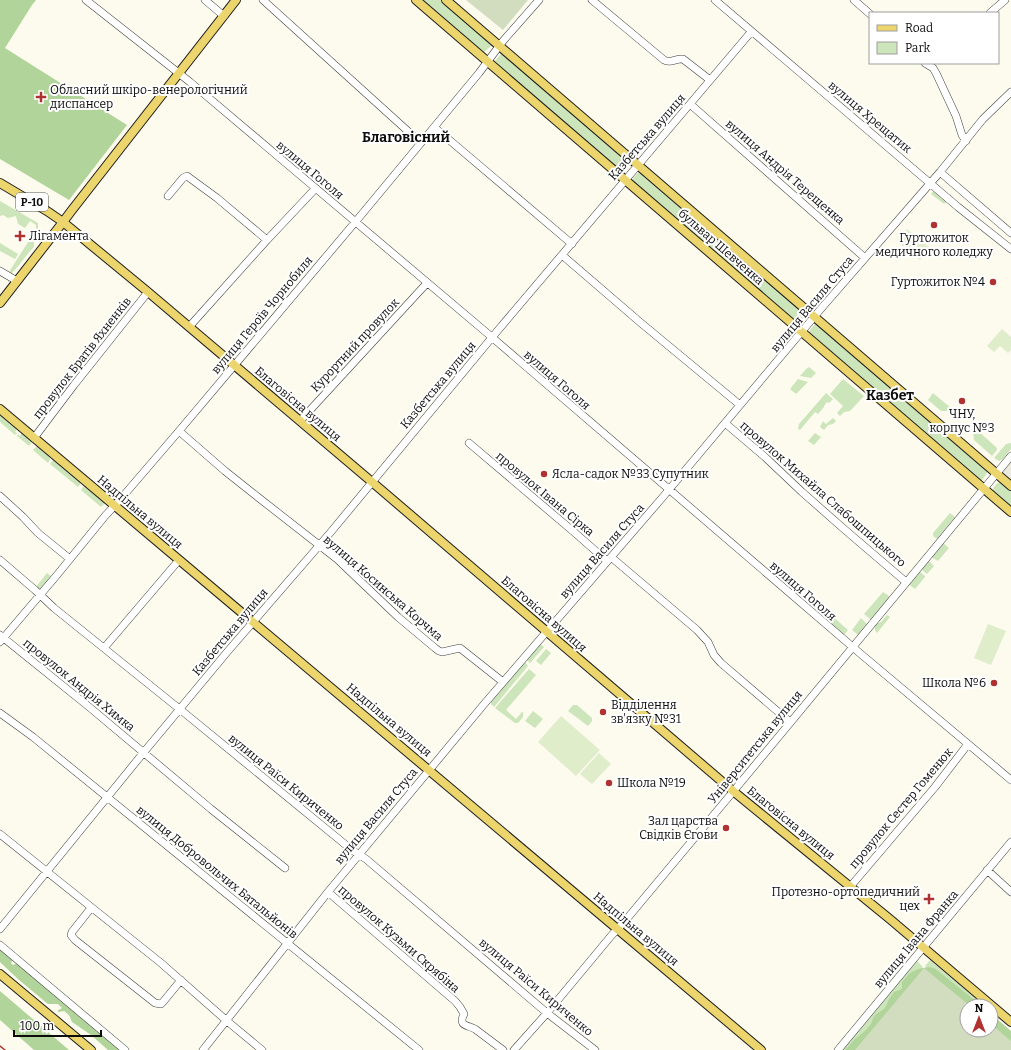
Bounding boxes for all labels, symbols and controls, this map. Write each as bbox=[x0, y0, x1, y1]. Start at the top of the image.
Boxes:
legend bbox=[869, 12, 999, 64]
text: Road bbox=[905, 21, 933, 35]
text: Park bbox=[905, 41, 931, 55]
street label: вулиця Хрещатик bbox=[826, 78, 914, 156]
place label: Обласний шкіро-венерологічний диспансер bbox=[50, 83, 248, 111]
marker: Обласний шкіро-венерологічний диспансер bbox=[35, 91, 47, 103]
street label: Казбетська вулиця bbox=[606, 91, 688, 183]
street label: вулиця Андрія Терещенка bbox=[723, 117, 848, 228]
district label: Благовісний bbox=[362, 129, 450, 146]
street label: вулиця Гоголя bbox=[274, 138, 347, 202]
road number: Р-10 bbox=[16, 193, 48, 211]
street label: бульвар Шевченка bbox=[675, 206, 767, 288]
marker: Гуртожиток медичного коледжу bbox=[929, 220, 939, 230]
place label: Лігамента bbox=[29, 229, 89, 243]
marker: Лігамента bbox=[14, 230, 26, 242]
place label: Гуртожиток медичного коледжу bbox=[875, 231, 993, 259]
street label: вулиця Героїв Чорнобиля bbox=[209, 253, 316, 377]
street label: вулиця Василя Стуса bbox=[768, 253, 857, 355]
place label: Гуртожиток №4 bbox=[891, 275, 985, 289]
marker: Гуртожиток №4 bbox=[988, 277, 998, 287]
street label: провулок Братів Яхненків bbox=[30, 294, 134, 422]
street label: Курортний провулок bbox=[308, 295, 402, 395]
street label: Казбетська вулиця bbox=[397, 338, 479, 431]
street label: вулиця Гоголя bbox=[521, 347, 593, 413]
street label: Благовісна вулиця bbox=[252, 364, 344, 444]
district label: Казбет bbox=[866, 387, 914, 404]
marker: ЧНУ, корпус №3 bbox=[957, 396, 967, 406]
place label: ЧНУ, корпус №3 bbox=[929, 407, 995, 435]
street label: провулок Михайла Слабошпицького bbox=[737, 418, 909, 570]
street label: провулок Івана Сірка bbox=[493, 449, 597, 539]
place label: Ясла-садок №33 Супутник bbox=[552, 467, 709, 481]
marker: Ясла-садок №33 Супутник bbox=[539, 469, 549, 479]
street label: Надпільна вулиця bbox=[95, 472, 186, 552]
street label: вулиця Василя Стуса bbox=[557, 500, 647, 601]
street label: вулиця Косинська Корчма bbox=[321, 532, 446, 644]
street label: вулиця Гоголя bbox=[767, 558, 839, 624]
street label: Благовісна вулиця bbox=[498, 573, 590, 655]
street label: Казбетська вулиця bbox=[189, 585, 271, 678]
street label: провулок Андрія Химка bbox=[20, 636, 138, 735]
place label: Школа №6 bbox=[922, 676, 986, 690]
marker: Школа №6 bbox=[989, 678, 999, 688]
street label: Надпільна вулиця bbox=[344, 680, 435, 760]
street label: Університетська вулиця bbox=[705, 687, 805, 806]
place label: Відділення зв'язку №31 bbox=[611, 698, 681, 726]
marker: Відділення зв'язку №31 bbox=[598, 707, 608, 717]
street label: вулиця Раїси Кириченко bbox=[226, 731, 347, 833]
street label: провулок Сестер Гоменюк bbox=[846, 745, 956, 871]
street label: вулиця Василя Стуса bbox=[332, 765, 421, 867]
place label: Школа №19 bbox=[617, 776, 686, 790]
marker: Школа №19 bbox=[604, 778, 614, 788]
street label: Благовісна вулиця bbox=[744, 783, 838, 863]
street label: вулиця Добровольчих Батальйонів bbox=[134, 803, 301, 942]
place label: Зал царства Свідків Єгови bbox=[639, 814, 718, 842]
marker: Зал царства Свідків Єгови bbox=[721, 823, 731, 833]
street label: провулок Кузьми Скрябіна bbox=[335, 882, 463, 996]
place label: Протезно-ортопедичний цех bbox=[772, 885, 920, 913]
street label: вулиця Івана Франка bbox=[871, 887, 961, 991]
street label: Надпільна вулиця bbox=[591, 889, 682, 969]
marker: Протезно-ортопедичний цех bbox=[923, 893, 935, 905]
street label: вулиця Раїси Кириченко bbox=[476, 935, 596, 1039]
north arrow bbox=[959, 998, 999, 1038]
text: N bbox=[975, 1002, 984, 1015]
scale bar bbox=[14, 1012, 101, 1038]
text: 100 m bbox=[20, 1019, 55, 1033]

